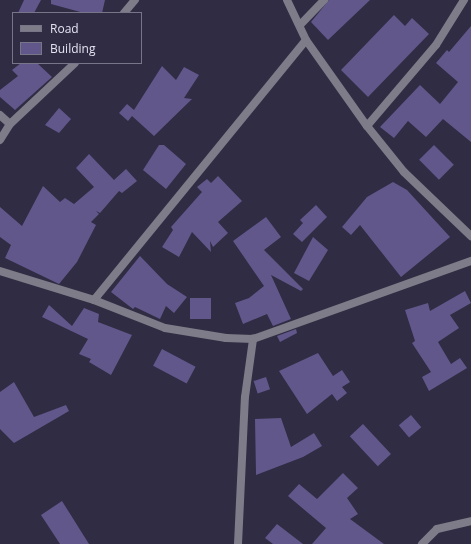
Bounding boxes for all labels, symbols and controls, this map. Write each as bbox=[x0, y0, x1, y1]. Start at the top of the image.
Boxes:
legend bbox=[12, 12, 142, 64]
text: Road bbox=[50, 20, 79, 37]
text: Building bbox=[50, 40, 95, 57]

